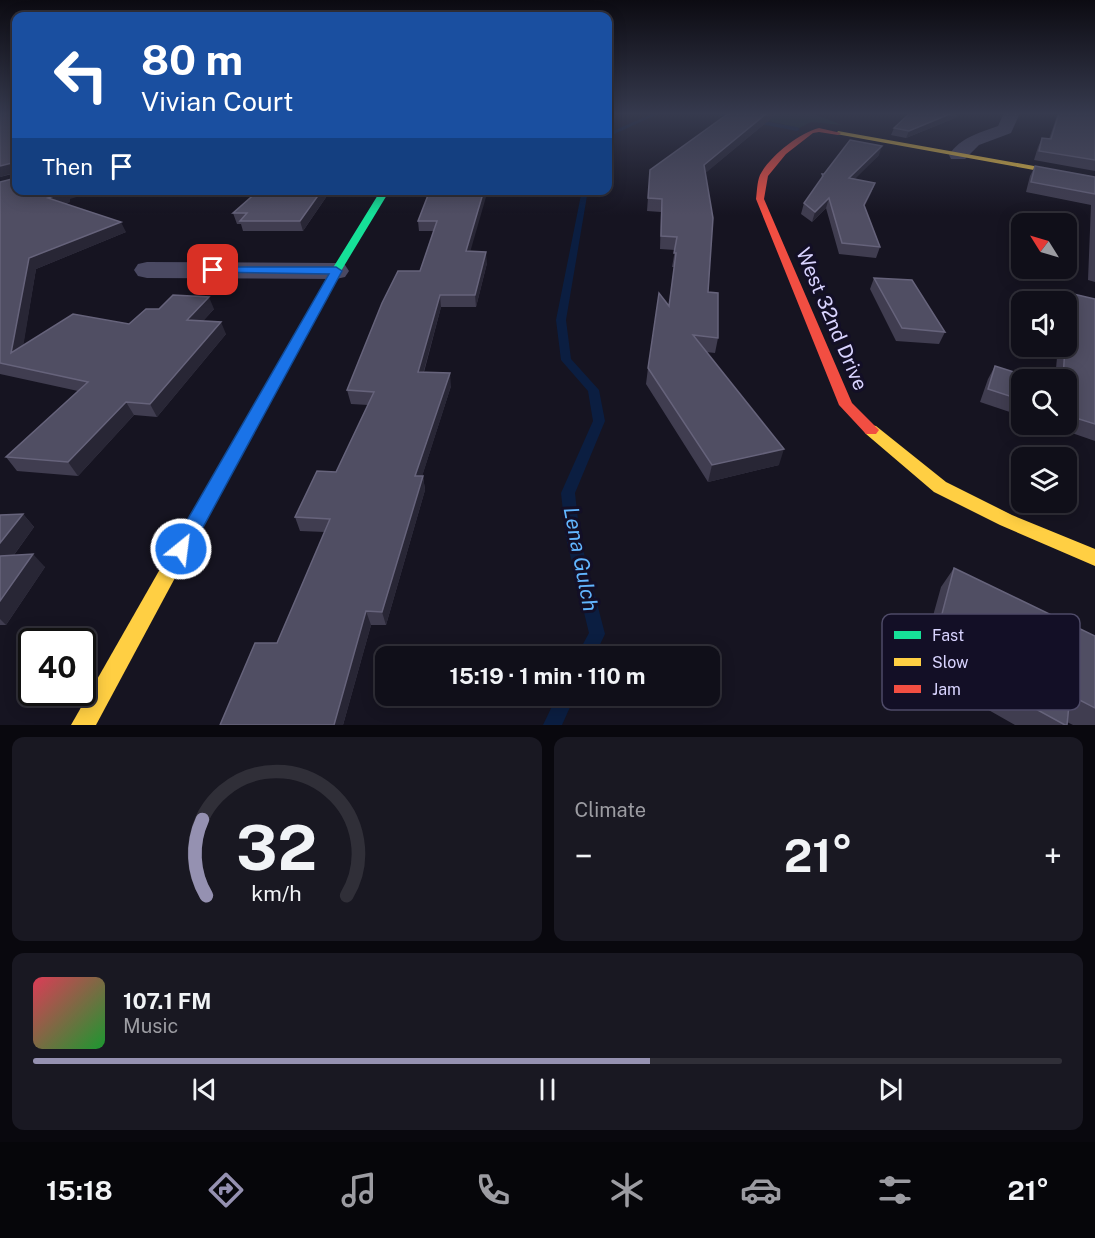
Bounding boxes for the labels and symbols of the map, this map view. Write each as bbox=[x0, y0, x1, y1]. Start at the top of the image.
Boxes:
north arrow bbox=[1011, 213, 1077, 279]
pin bbox=[187, 244, 238, 295]
street label: West 32nd Drive bbox=[791, 244, 873, 394]
water label: Lena Gulch bbox=[559, 505, 603, 613]
position arrow bbox=[149, 517, 213, 581]
legend bbox=[882, 614, 1080, 710]
text: Fast bbox=[932, 626, 964, 645]
speed limit sign: 40 bbox=[18, 628, 96, 706]
text: Slow bbox=[932, 653, 969, 672]
text: Jam bbox=[932, 680, 961, 699]

